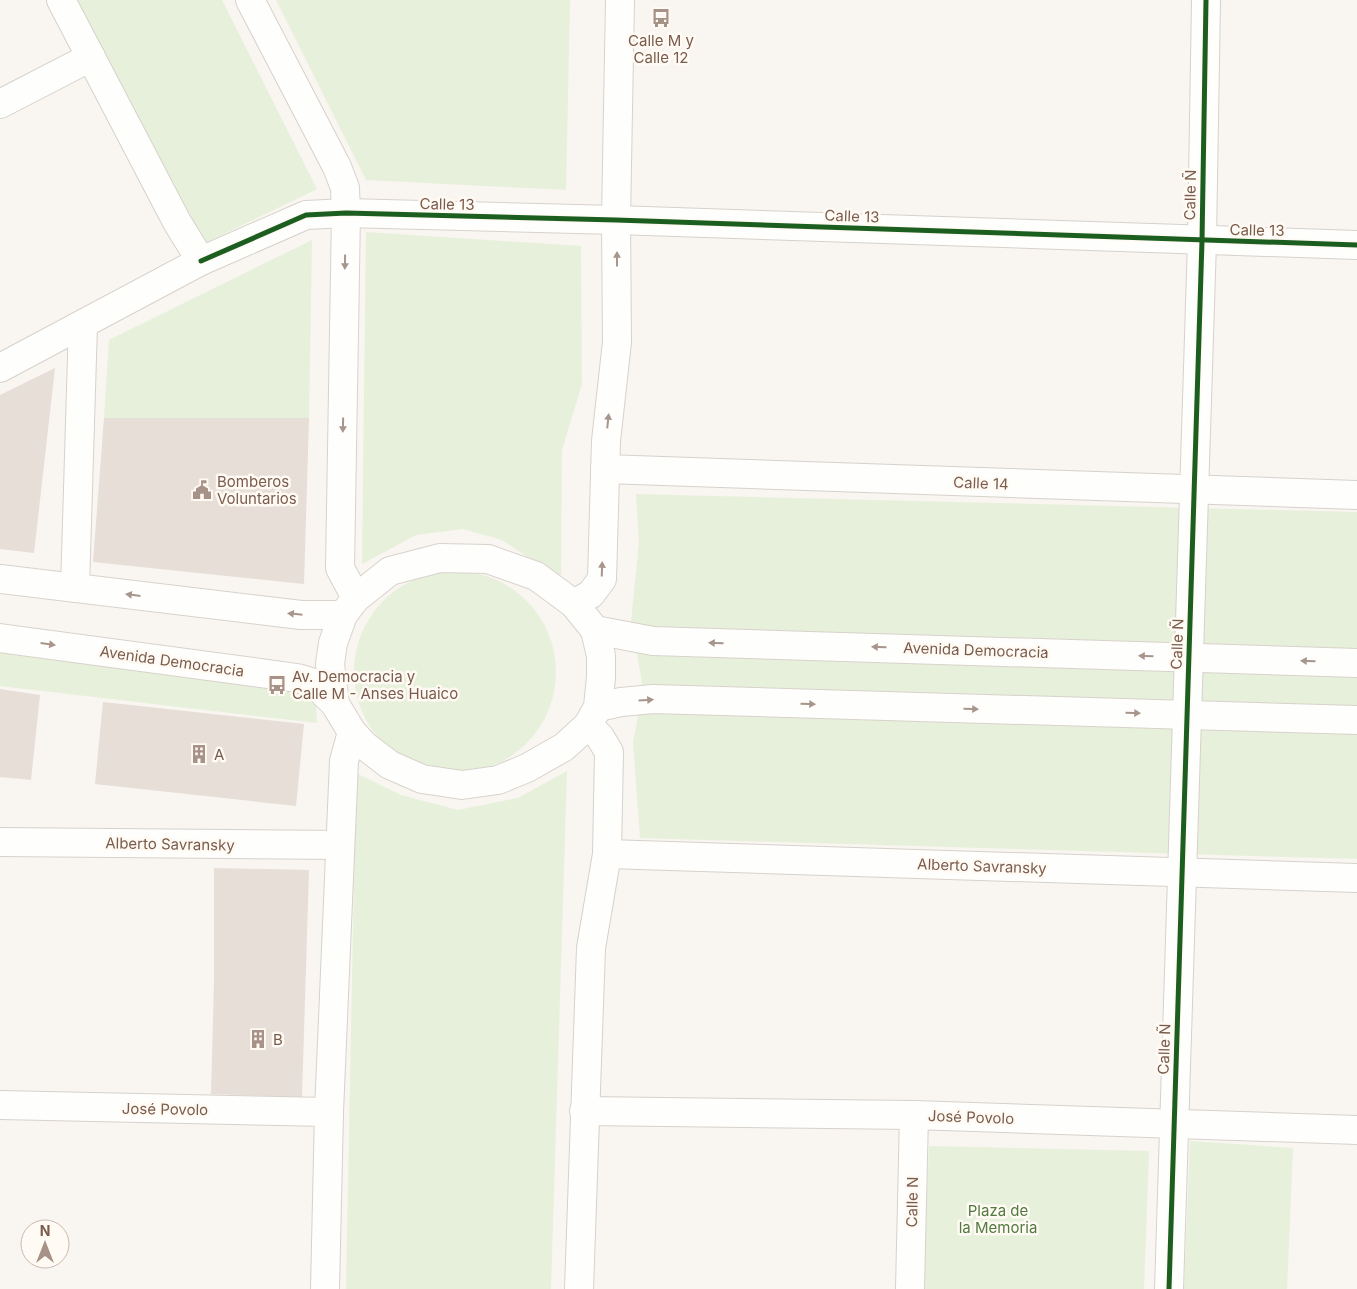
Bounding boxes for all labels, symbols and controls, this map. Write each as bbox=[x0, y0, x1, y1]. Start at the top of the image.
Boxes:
bus stop icon: Calle M y Calle 12 bbox=[650, 7, 672, 29]
place label: Calle M y Calle 12 bbox=[628, 31, 694, 67]
street label: Calle Ñ bbox=[1180, 169, 1200, 221]
street label: Calle 13 bbox=[419, 194, 475, 214]
street label: Calle 13 bbox=[824, 206, 880, 226]
street label: Calle 13 bbox=[1229, 220, 1285, 240]
one-way arrow bbox=[613, 250, 621, 266]
one-way arrow bbox=[341, 254, 349, 270]
one-way arrow bbox=[604, 412, 612, 428]
one-way arrow bbox=[338, 417, 346, 433]
place label: Bomberos Voluntarios bbox=[217, 472, 297, 508]
street label: Calle 14 bbox=[953, 473, 1009, 493]
public building icon: Bomberos Voluntarios bbox=[191, 479, 213, 501]
one-way arrow bbox=[599, 561, 607, 577]
one-way arrow bbox=[125, 591, 141, 599]
one-way arrow bbox=[286, 610, 302, 618]
street label: Calle Ñ bbox=[1167, 618, 1187, 670]
one-way arrow bbox=[708, 638, 724, 646]
street label: Avenida Democracia bbox=[903, 638, 1049, 662]
one-way arrow bbox=[41, 641, 57, 649]
street label: Avenida Democracia bbox=[99, 641, 245, 681]
one-way arrow bbox=[870, 643, 886, 651]
one-way arrow bbox=[1138, 651, 1154, 659]
one-way arrow bbox=[1300, 657, 1316, 665]
place label: Av. Democracia y Calle M - Anses Huaico bbox=[292, 667, 458, 703]
bus stop icon: Av. Democracia y Calle M - Anses Huaico bbox=[266, 674, 288, 696]
one-way arrow bbox=[638, 696, 654, 704]
one-way arrow bbox=[801, 700, 817, 708]
one-way arrow bbox=[963, 705, 979, 713]
one-way arrow bbox=[1125, 710, 1141, 718]
building icon: A bbox=[188, 743, 210, 765]
place label: A bbox=[214, 745, 224, 764]
street label: Alberto Savransky bbox=[105, 833, 235, 855]
street label: Alberto Savransky bbox=[917, 854, 1048, 878]
street label: Calle Ñ bbox=[1154, 1023, 1174, 1075]
building icon: B bbox=[247, 1028, 269, 1050]
place label: B bbox=[273, 1030, 283, 1049]
street label: José Povolo bbox=[122, 1099, 208, 1119]
street label: José Povolo bbox=[927, 1106, 1015, 1128]
street label: Calle N bbox=[902, 1176, 922, 1228]
park label: Plaza de la Memoria bbox=[959, 1201, 1037, 1237]
north arrow bbox=[20, 1219, 70, 1269]
text: N bbox=[40, 1222, 50, 1239]

